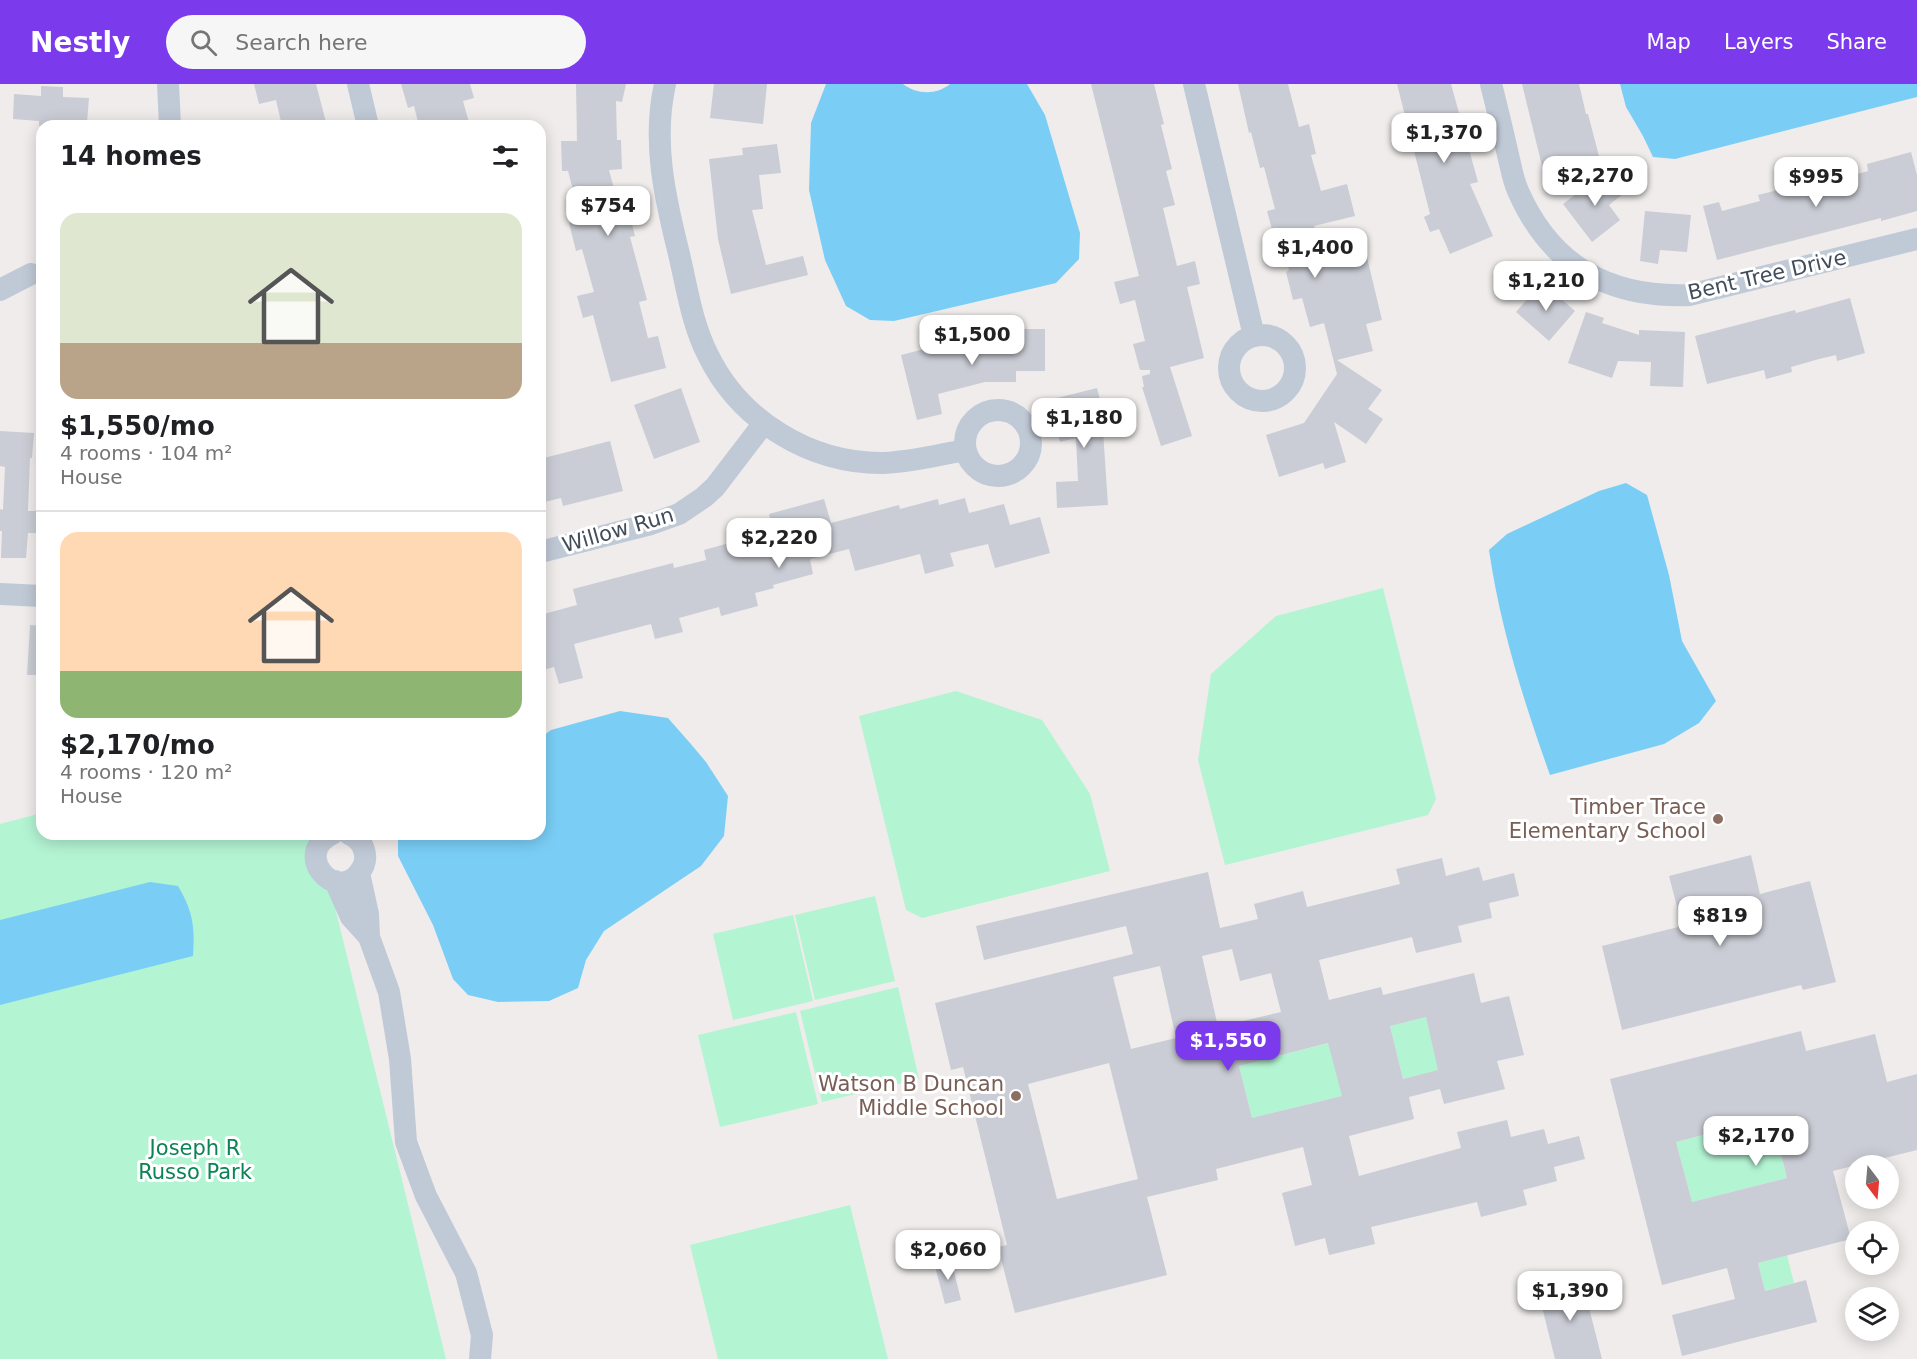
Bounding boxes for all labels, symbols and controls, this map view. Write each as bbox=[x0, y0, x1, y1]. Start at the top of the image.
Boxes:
search box bbox=[166, 15, 586, 69]
text: Nestly bbox=[30, 26, 130, 59]
icon: search bbox=[187, 26, 220, 59]
text: Search here bbox=[235, 30, 367, 55]
text: Map bbox=[1647, 30, 1691, 54]
text: Layers bbox=[1724, 30, 1793, 54]
text: Share bbox=[1826, 30, 1887, 54]
pin: $1,370 bbox=[1395, 113, 1493, 164]
text: $1,370 bbox=[1405, 120, 1483, 144]
icon: filters bbox=[489, 140, 522, 173]
text: 14 homes bbox=[60, 141, 202, 171]
pin: $2,270 bbox=[1546, 156, 1644, 207]
pin: $995 bbox=[1780, 157, 1852, 208]
text: $2,270 bbox=[1556, 163, 1634, 187]
text: $995 bbox=[1788, 164, 1844, 188]
pin: $754 bbox=[572, 186, 644, 237]
text: $754 bbox=[580, 193, 636, 217]
pin: $1,400 bbox=[1266, 228, 1364, 279]
text: $1,400 bbox=[1276, 235, 1354, 259]
street label: Bent Tree Drive bbox=[1685, 245, 1849, 305]
icon: home bbox=[237, 252, 345, 360]
pin: $1,210 bbox=[1497, 261, 1595, 312]
text: $1,210 bbox=[1507, 268, 1585, 292]
pin: $1,500 bbox=[923, 315, 1021, 366]
text: $1,500 bbox=[933, 322, 1011, 346]
pin: $1,180 bbox=[1035, 398, 1133, 449]
text: $1,180 bbox=[1045, 405, 1123, 429]
text: $1,550/mo bbox=[60, 411, 215, 441]
text: 4 rooms · 104 m² bbox=[60, 441, 232, 465]
text: House bbox=[60, 465, 123, 489]
street label: Willow Run bbox=[560, 503, 676, 557]
pin: $2,220 bbox=[730, 518, 828, 569]
text: $2,220 bbox=[740, 525, 818, 549]
icon: home bbox=[237, 571, 345, 679]
text: $2,170/mo bbox=[60, 730, 215, 760]
text: 4 rooms · 120 m² bbox=[60, 760, 232, 784]
text: House bbox=[60, 784, 123, 808]
place label: Timber Trace Elementary School bbox=[1509, 795, 1706, 843]
marker: Timber Trace Elementary School bbox=[1711, 812, 1725, 826]
pin: $819 bbox=[1684, 896, 1756, 947]
text: $819 bbox=[1692, 903, 1748, 927]
pin: $1,550 bbox=[1179, 1021, 1277, 1072]
text: $1,550 bbox=[1189, 1028, 1267, 1052]
place label: Watson B Duncan Middle School bbox=[818, 1072, 1004, 1120]
marker: Watson B Duncan Middle School bbox=[1009, 1089, 1023, 1103]
pin: $2,170 bbox=[1707, 1116, 1805, 1167]
text: $2,170 bbox=[1717, 1123, 1795, 1147]
park label: Joseph R Russo Park bbox=[138, 1136, 253, 1184]
north arrow bbox=[1845, 1155, 1899, 1209]
map controls bbox=[1845, 1155, 1899, 1341]
button: locate bbox=[1845, 1221, 1899, 1275]
pin: $2,060 bbox=[899, 1230, 997, 1281]
text: $2,060 bbox=[909, 1237, 987, 1261]
pin: $1,390 bbox=[1521, 1271, 1619, 1322]
text: $1,390 bbox=[1531, 1278, 1609, 1302]
button: layers bbox=[1845, 1287, 1899, 1341]

